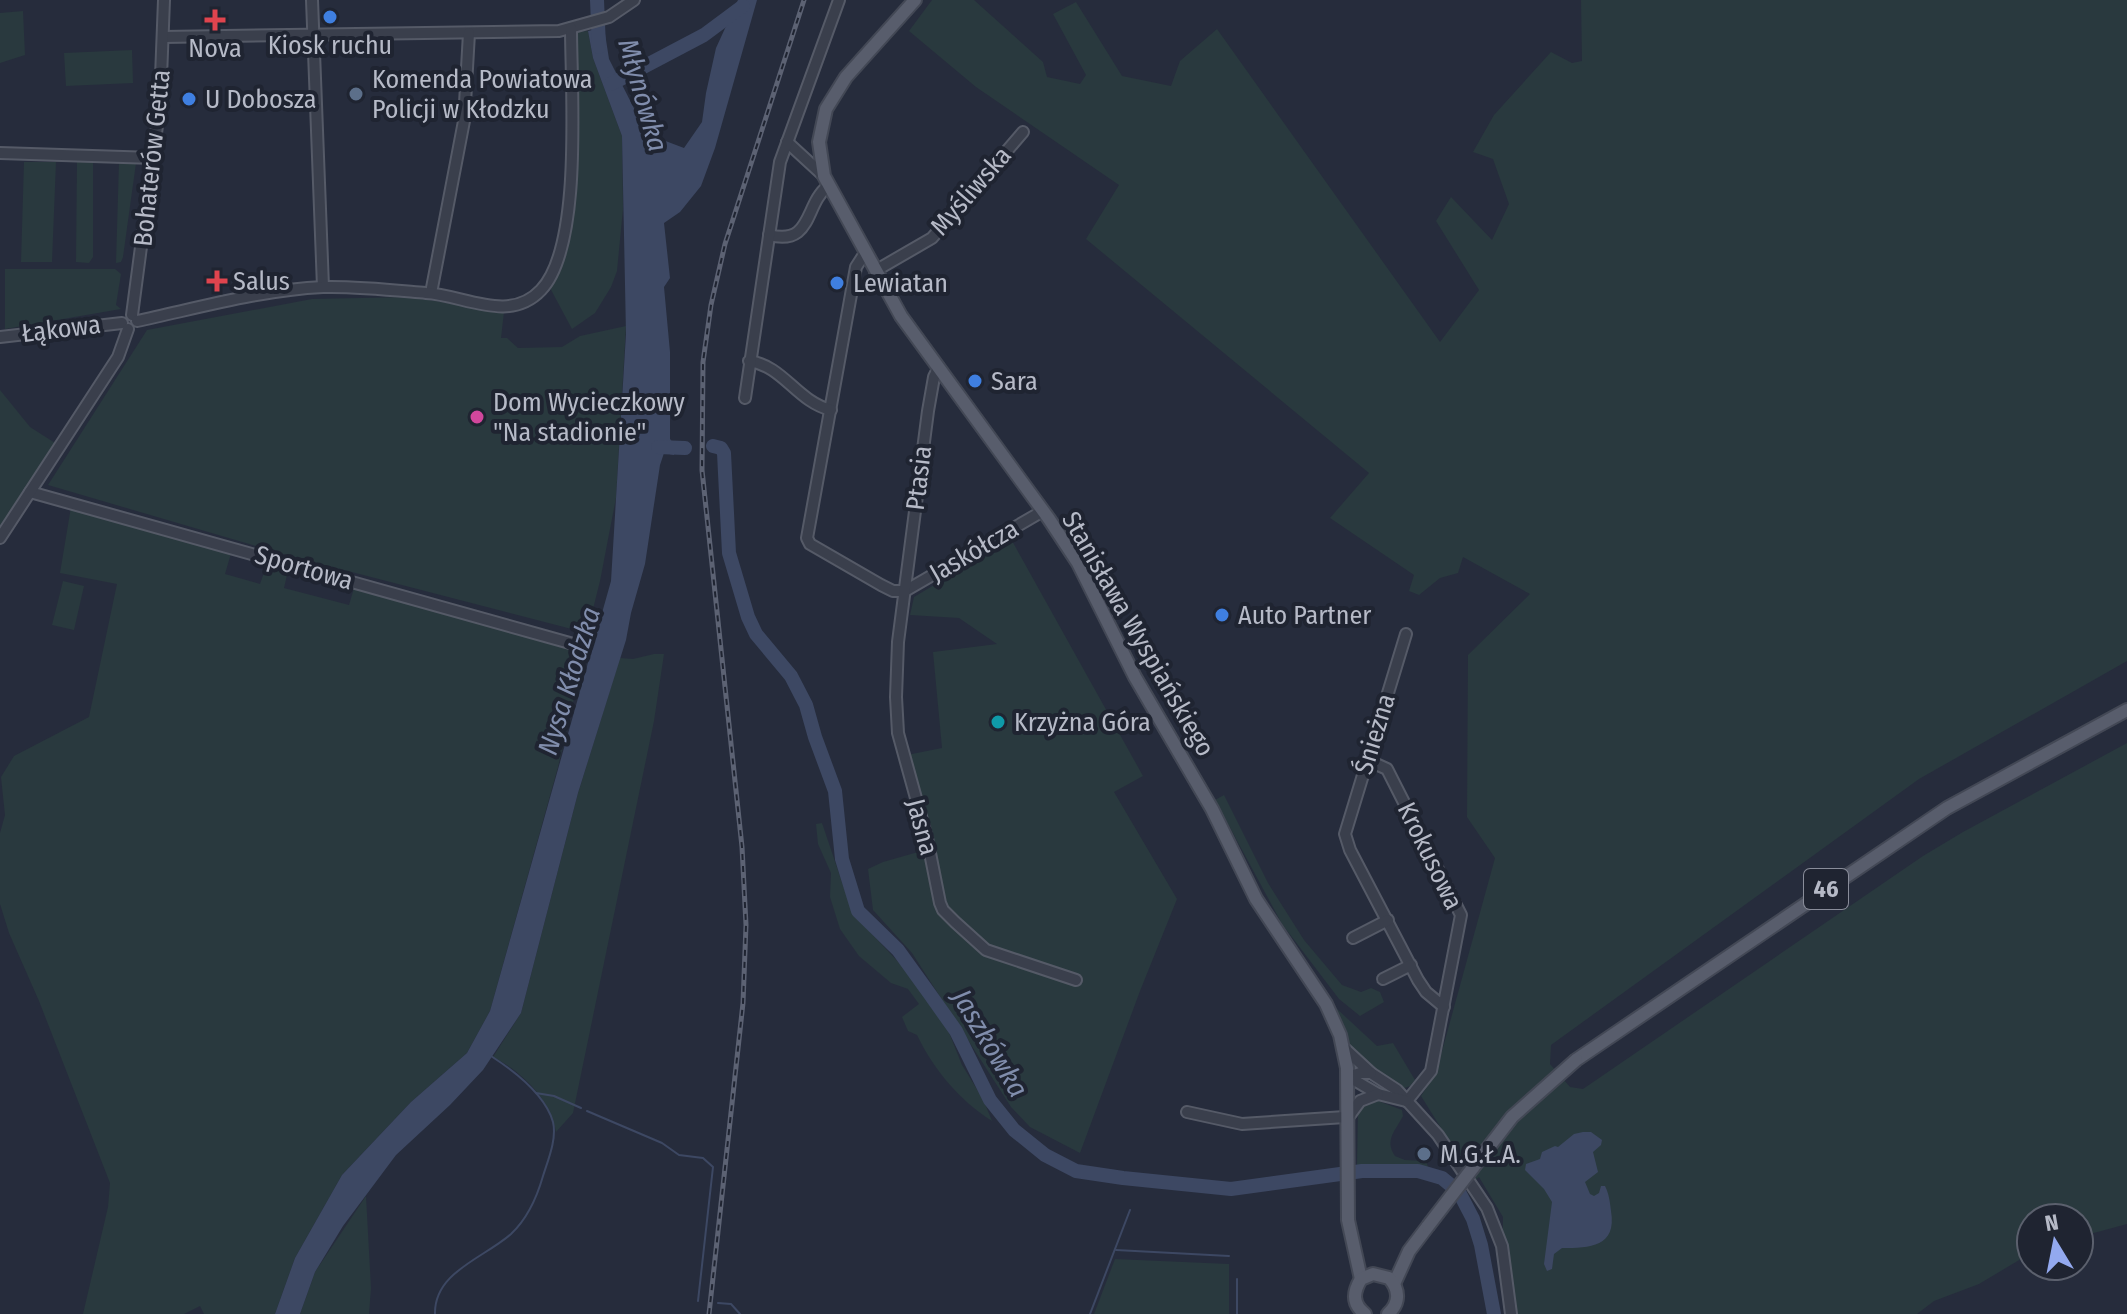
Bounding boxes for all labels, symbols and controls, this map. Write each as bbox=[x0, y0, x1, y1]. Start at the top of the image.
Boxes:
marker: Kiosk ruchu bbox=[321, 8, 339, 26]
marker: Nova bbox=[206, 11, 224, 29]
place label: Kiosk ruchu bbox=[268, 30, 392, 61]
place label: Nova bbox=[188, 33, 242, 64]
water label: Młynówka bbox=[611, 35, 675, 155]
place label: Komenda Powiatowa Policji w Kłodzku bbox=[372, 64, 592, 125]
street label: Bohaterów Getta bbox=[127, 68, 177, 248]
place label: U Dobosza bbox=[205, 84, 317, 115]
marker: Komenda Powiatowa Policji w Kłodzku bbox=[347, 85, 365, 103]
marker: U Dobosza bbox=[180, 90, 198, 108]
street label: Myśliwska bbox=[924, 140, 1018, 242]
place label: Salus bbox=[233, 266, 290, 297]
place label: Lewiatan bbox=[853, 268, 948, 299]
marker: Salus bbox=[208, 272, 226, 290]
marker: Lewiatan bbox=[828, 274, 846, 292]
street label: Łąkowa bbox=[20, 309, 102, 349]
place label: Sara bbox=[991, 366, 1038, 397]
marker: Sara bbox=[966, 372, 984, 390]
place label: Dom Wycieczkowy "Na stadionie" bbox=[493, 387, 685, 448]
marker: Dom Wycieczkowy "Na stadionie" bbox=[468, 408, 486, 426]
street label: Ptasia bbox=[900, 444, 938, 512]
street label: Stanisława Wyspiańskiego bbox=[1055, 506, 1221, 762]
street label: Jaskółcza bbox=[924, 513, 1024, 589]
street label: Sportowa bbox=[251, 539, 357, 597]
place label: Auto Partner bbox=[1238, 600, 1371, 631]
water label: Nysa Kłodzka bbox=[531, 603, 607, 759]
marker: Auto Partner bbox=[1213, 606, 1231, 624]
street label: Śnieżna bbox=[1348, 690, 1402, 778]
place label: Krzyżna Góra bbox=[1014, 707, 1151, 738]
marker: Krzyżna Góra bbox=[989, 713, 1007, 731]
street label: Jasna bbox=[900, 795, 944, 859]
street label: Krokusowa bbox=[1391, 797, 1469, 915]
road number: 46 bbox=[1804, 869, 1848, 909]
water label: Jaszkówka bbox=[944, 981, 1035, 1103]
place label: M.G.Ł.A. bbox=[1440, 1139, 1521, 1170]
marker: M.G.Ł.A. bbox=[1415, 1145, 1433, 1163]
north arrow bbox=[2015, 1202, 2095, 1282]
text: N bbox=[2043, 1208, 2060, 1237]

